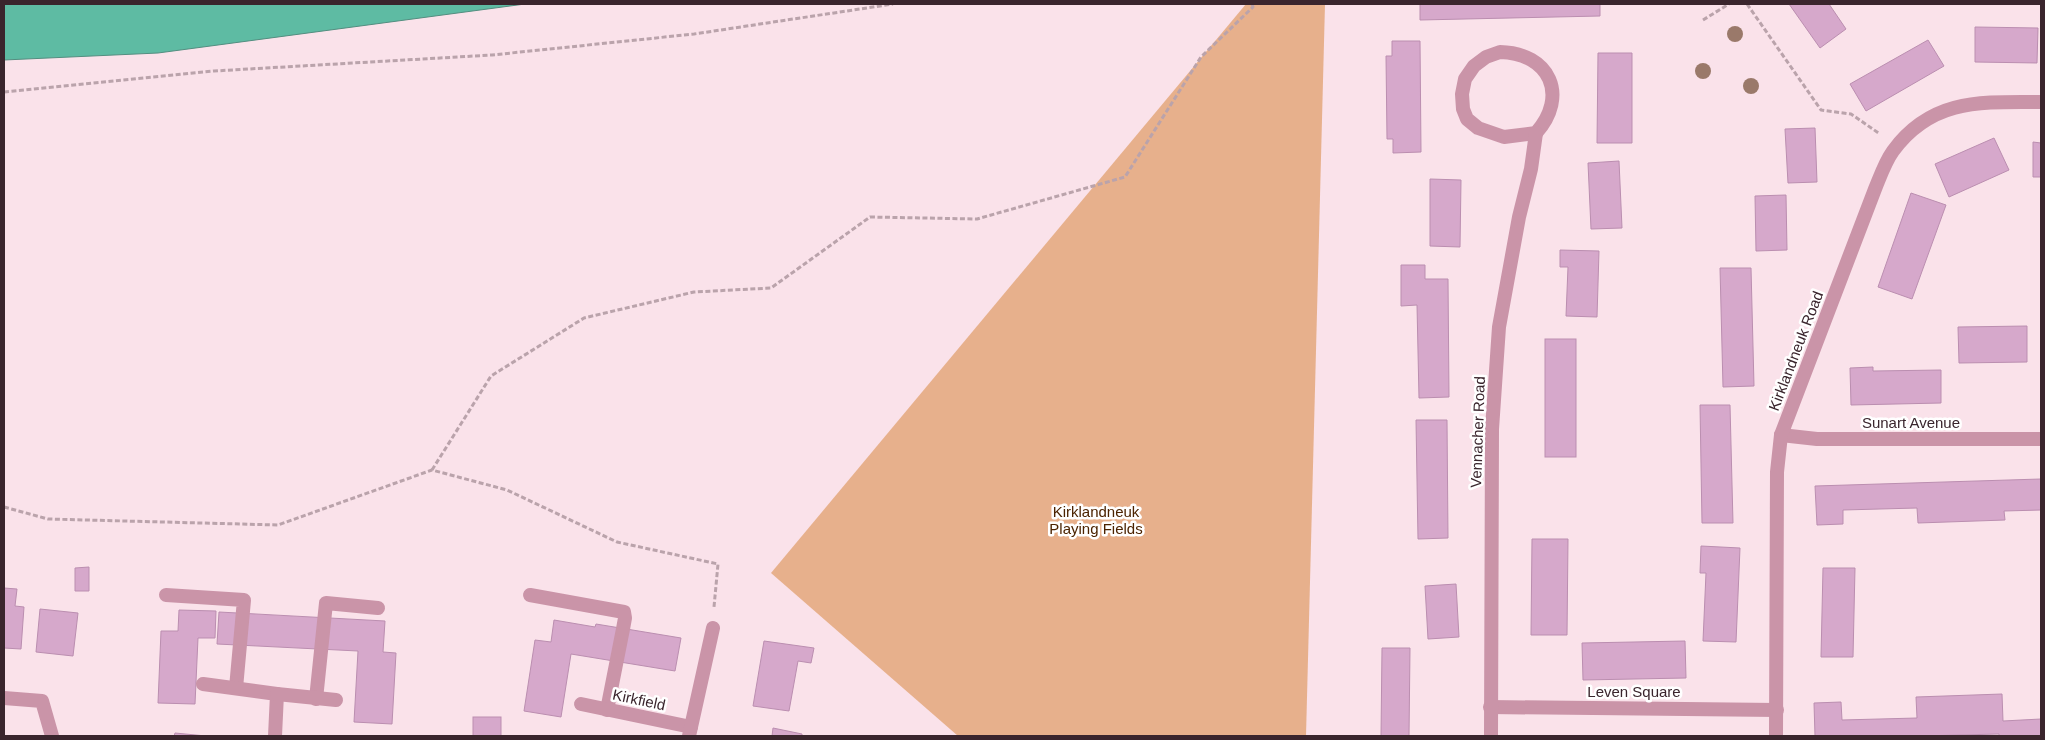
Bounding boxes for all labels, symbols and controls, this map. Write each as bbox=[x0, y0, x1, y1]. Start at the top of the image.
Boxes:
street label: Kirklandneuk Road bbox=[1765, 289, 1826, 413]
street label: Vennacher Road bbox=[1467, 376, 1488, 488]
street label: Sunart Avenue bbox=[1862, 414, 1960, 431]
park label: Kirklandneuk Playing Fields bbox=[1049, 503, 1143, 537]
street label: Leven Square bbox=[1587, 683, 1681, 700]
street label: Kirkfield bbox=[611, 686, 667, 713]

